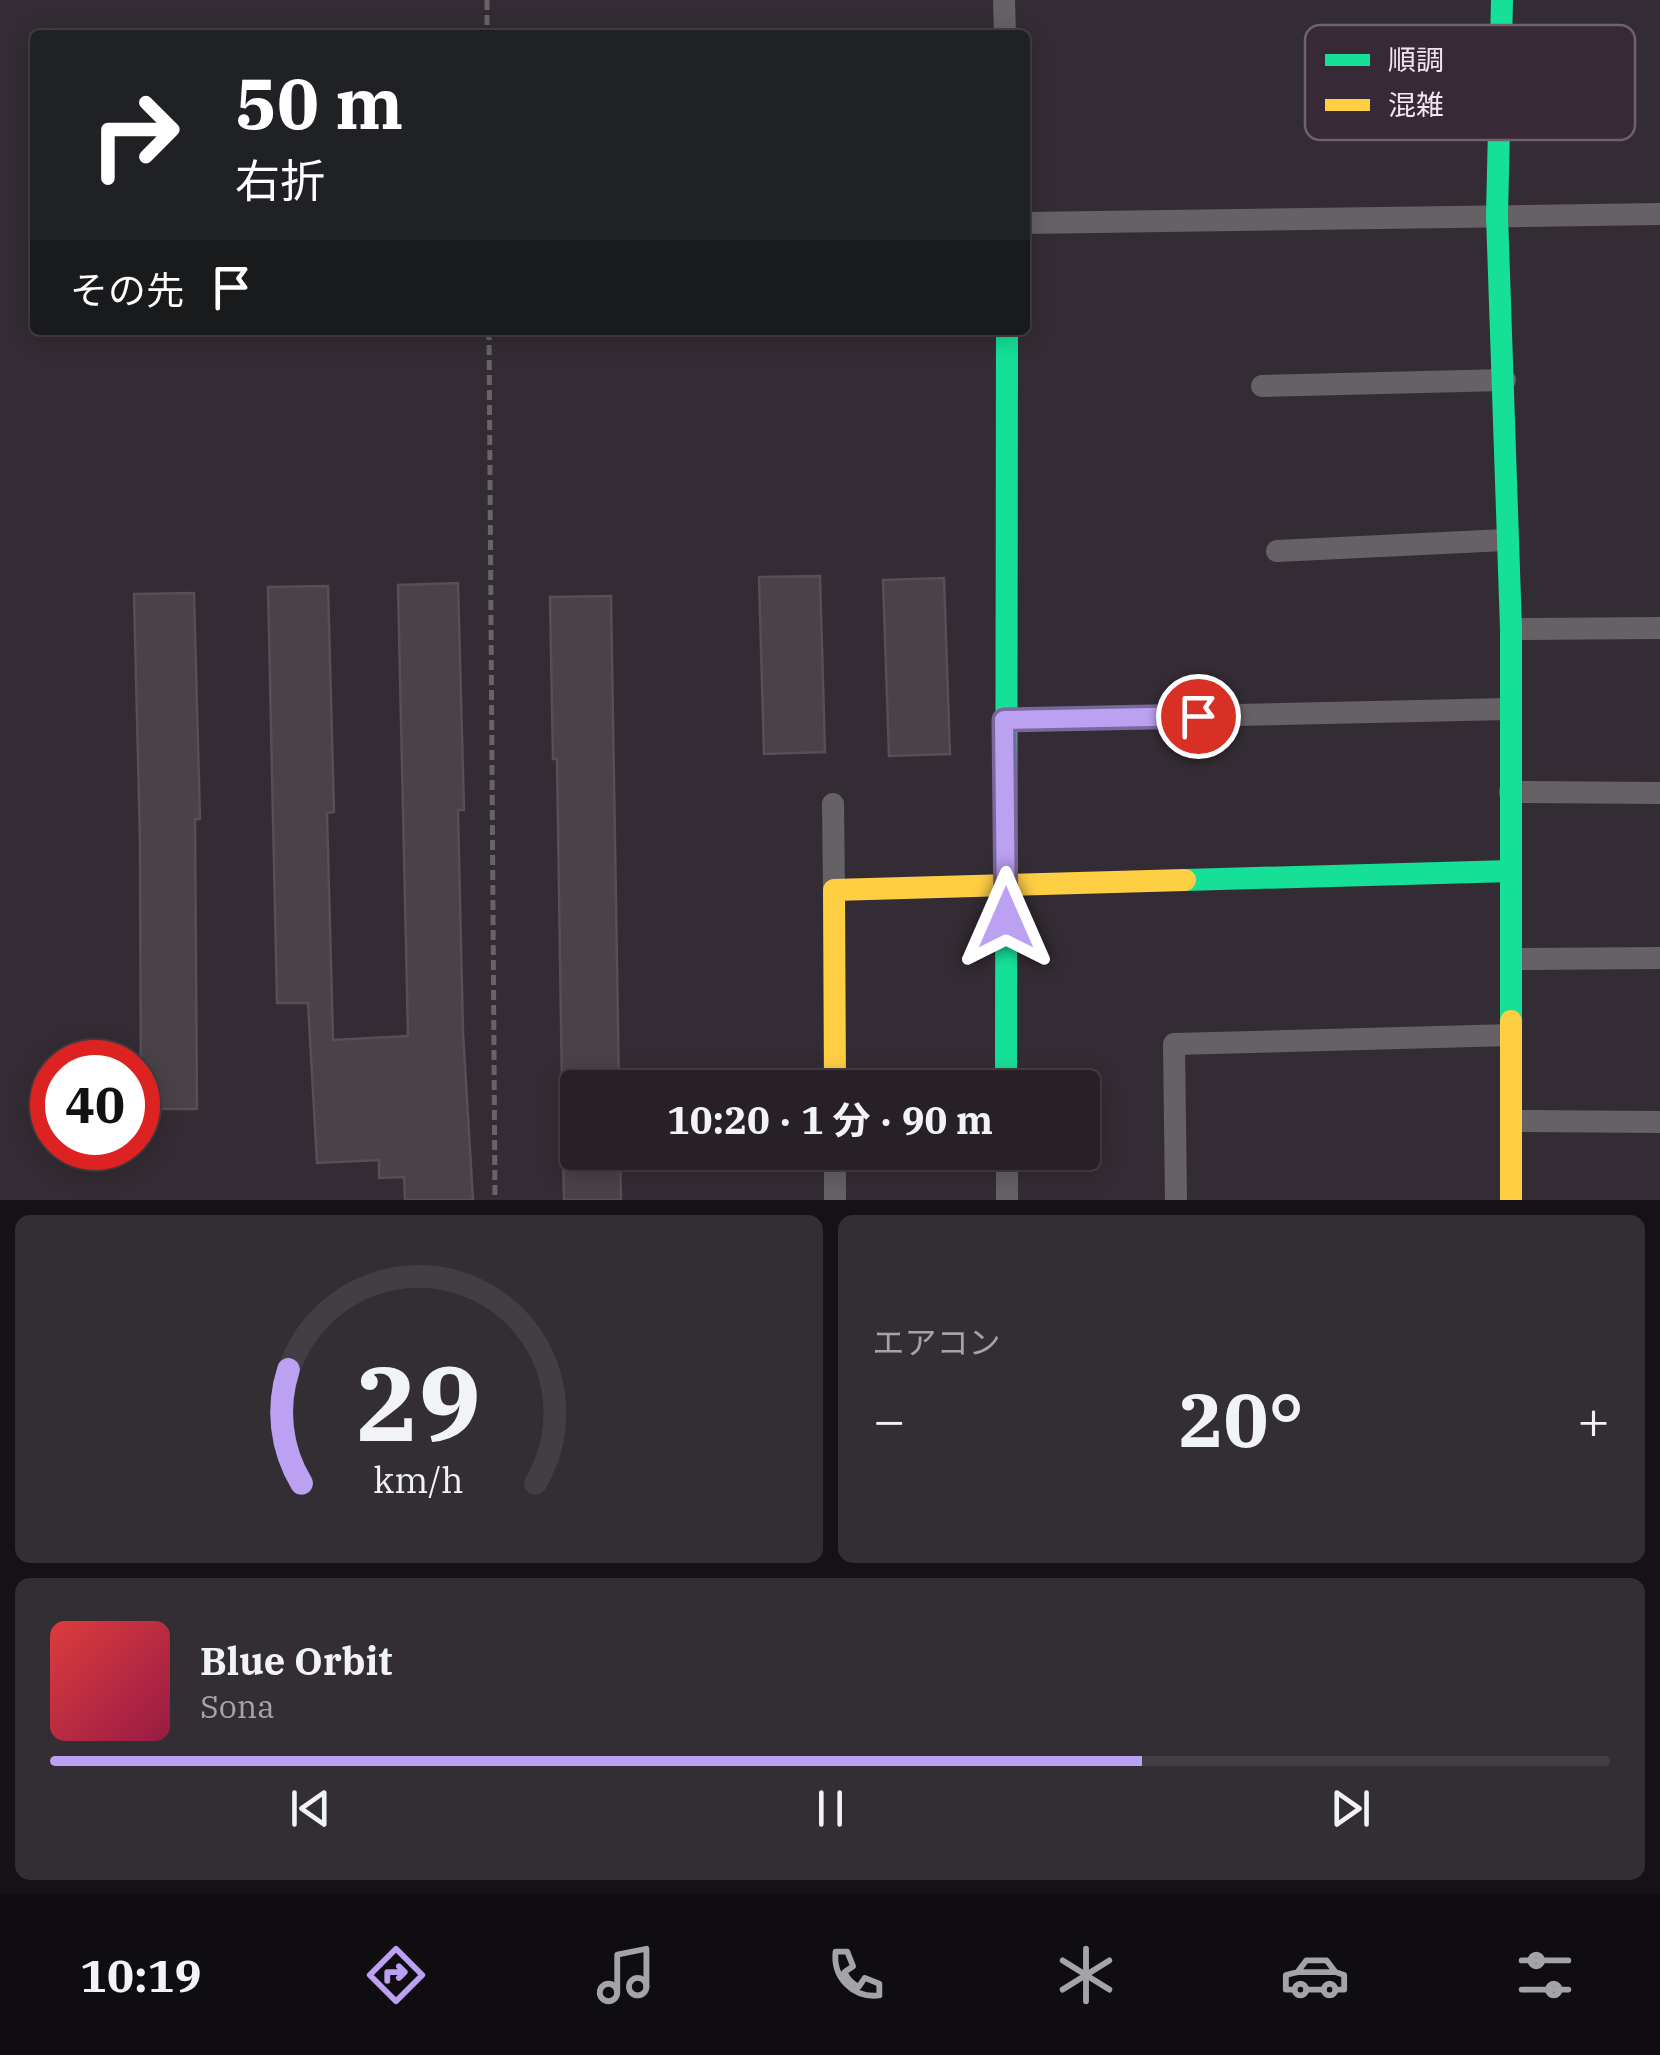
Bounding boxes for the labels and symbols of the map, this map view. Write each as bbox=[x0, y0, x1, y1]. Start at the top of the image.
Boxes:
legend bbox=[1305, 25, 1635, 140]
text: 順調 bbox=[1388, 41, 1444, 78]
text: 混雑 bbox=[1388, 86, 1444, 123]
pin bbox=[1156, 674, 1241, 759]
position arrow bbox=[954, 866, 1058, 970]
speed limit sign: 40 bbox=[30, 1040, 160, 1170]

